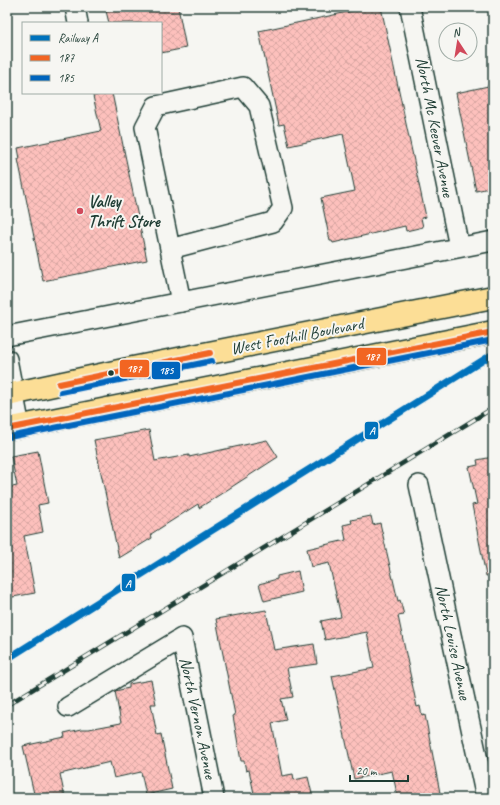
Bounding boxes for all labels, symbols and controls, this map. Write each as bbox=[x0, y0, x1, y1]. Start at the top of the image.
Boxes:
legend bbox=[22, 22, 162, 94]
north arrow bbox=[438, 22, 478, 62]
text: N bbox=[451, 24, 463, 40]
text: Railway A bbox=[58, 30, 99, 46]
text: 187 bbox=[58, 50, 75, 66]
street label: North Mc Keever Avenue bbox=[411, 55, 459, 200]
text: 185 bbox=[58, 70, 75, 86]
place label: Valley Thrift Store bbox=[88, 191, 161, 232]
marker: Valley Thrift Store bbox=[75, 206, 85, 216]
street label: West Foothill Boulevard bbox=[229, 312, 367, 359]
line badge: 187 bbox=[356, 347, 387, 366]
text: 187 bbox=[365, 349, 380, 363]
line badge: 187 bbox=[119, 359, 150, 378]
text: 187 bbox=[127, 361, 142, 375]
line badge: 185 bbox=[151, 361, 181, 380]
text: 185 bbox=[159, 363, 175, 377]
unlabelled marker bbox=[106, 368, 116, 378]
line badge: A bbox=[364, 421, 379, 440]
text: A bbox=[369, 423, 376, 437]
line badge: A bbox=[121, 573, 136, 592]
text: A bbox=[125, 576, 132, 590]
street label: North Louise Avenue bbox=[431, 583, 476, 703]
street label: North Vernon Avenue bbox=[175, 655, 221, 782]
scale bar bbox=[350, 757, 408, 783]
text: 20 m bbox=[356, 763, 378, 779]

